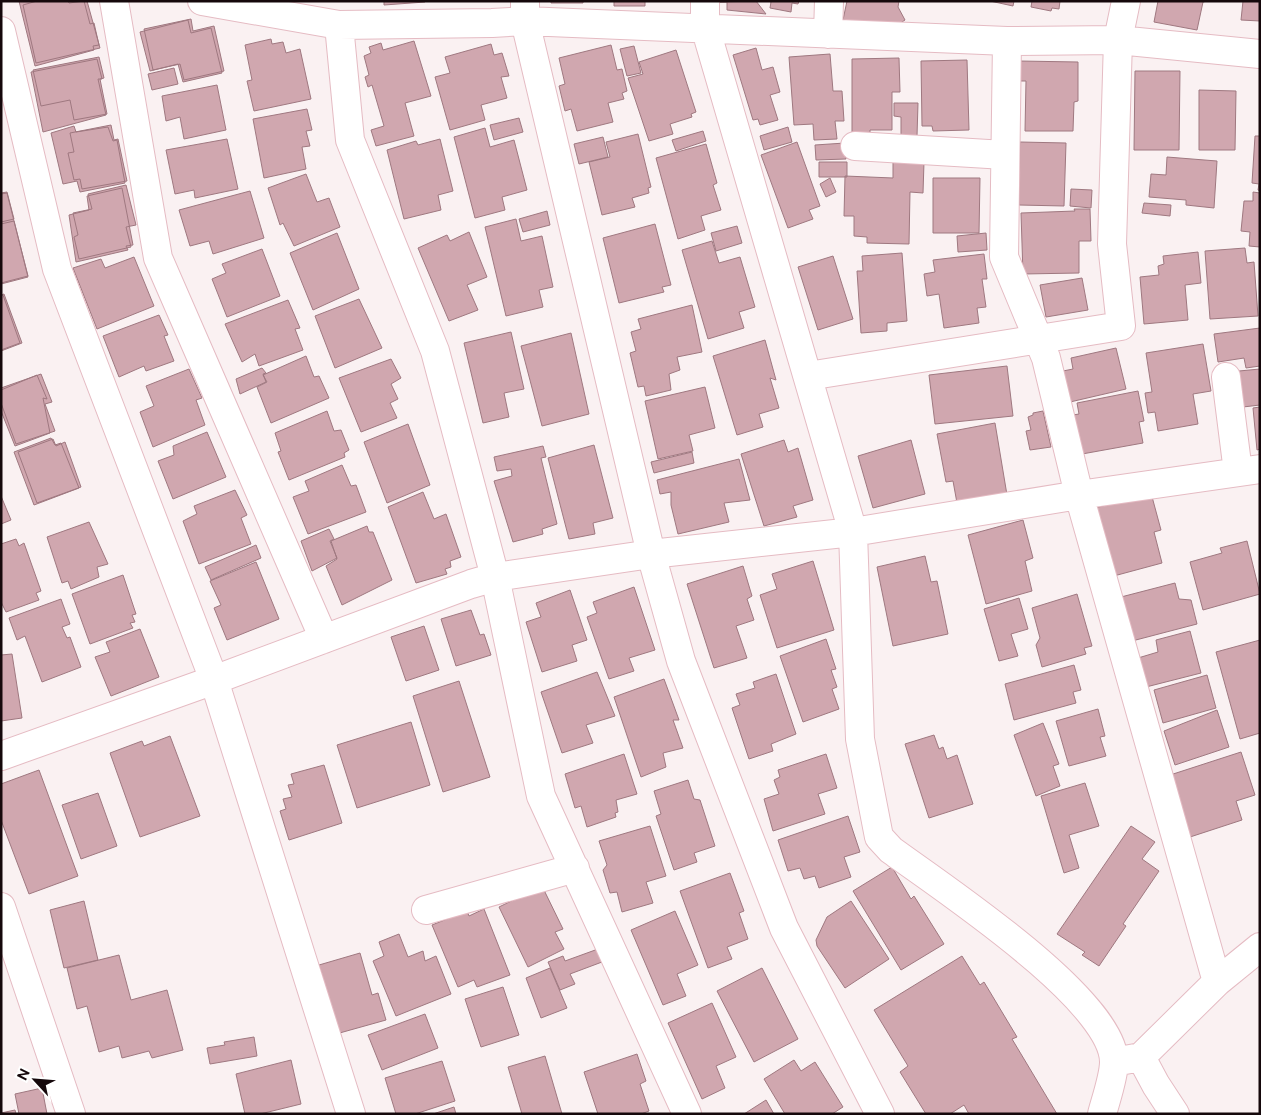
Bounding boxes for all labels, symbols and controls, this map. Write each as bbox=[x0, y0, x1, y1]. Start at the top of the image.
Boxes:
north arrow bbox=[10, 1055, 60, 1105]
text: N bbox=[14, 1066, 33, 1083]

